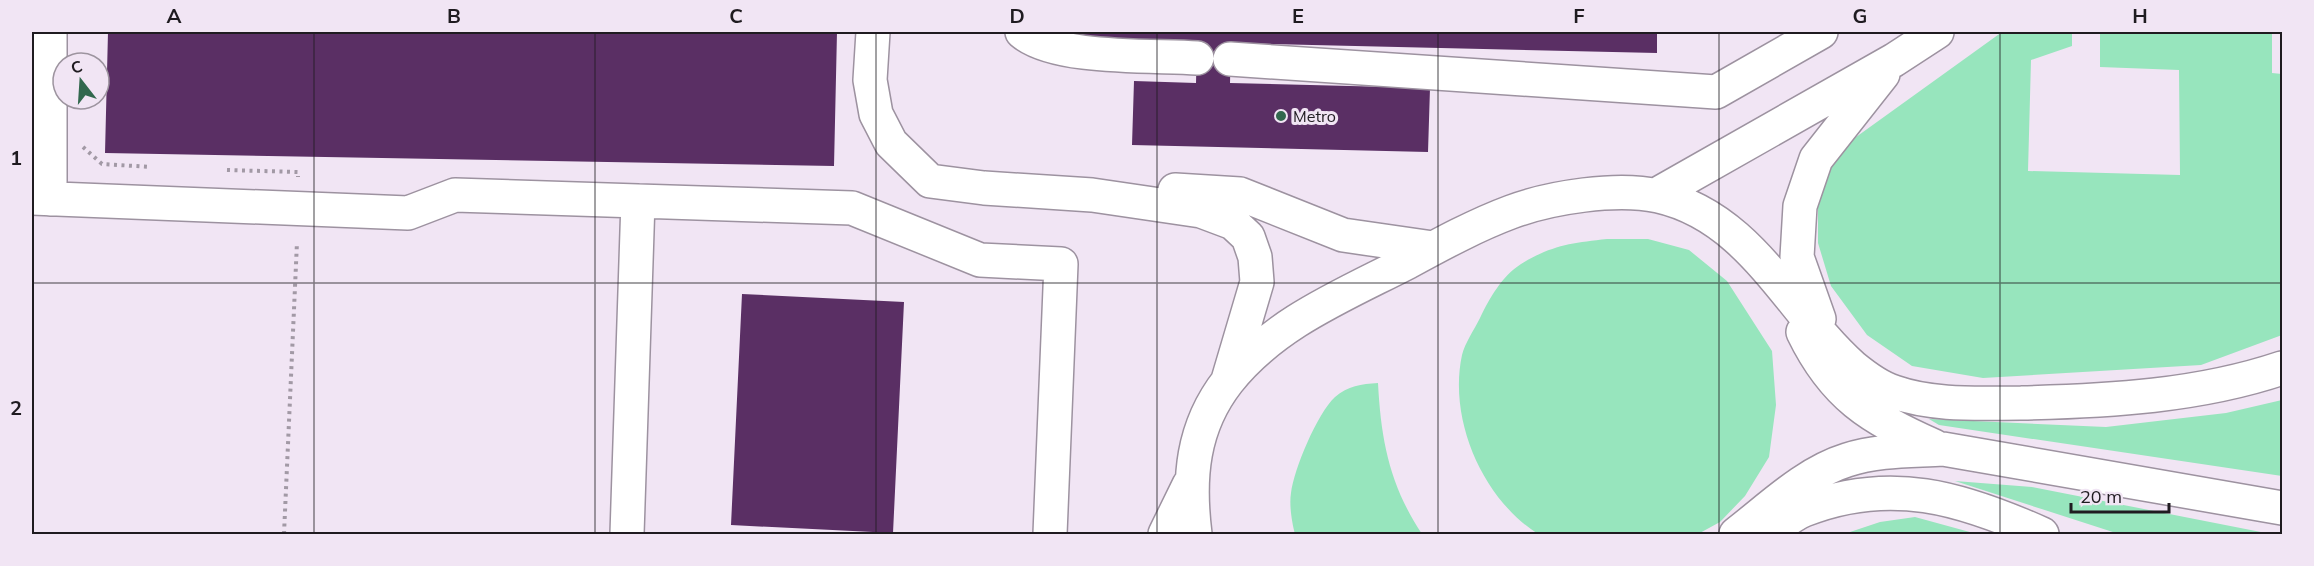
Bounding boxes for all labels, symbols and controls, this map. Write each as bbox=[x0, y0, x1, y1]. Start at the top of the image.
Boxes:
text: A bbox=[167, 3, 182, 28]
text: B bbox=[447, 3, 461, 28]
text: C bbox=[729, 3, 743, 28]
text: D bbox=[1009, 3, 1025, 28]
text: E bbox=[1292, 3, 1304, 28]
text: F bbox=[1573, 3, 1585, 28]
text: G bbox=[1853, 3, 1867, 28]
text: H bbox=[2132, 3, 2148, 28]
north arrow bbox=[51, 51, 111, 111]
text: С bbox=[68, 55, 85, 78]
place label: Metro bbox=[1293, 106, 1336, 126]
marker: Metro bbox=[1274, 109, 1288, 123]
text: 1 bbox=[10, 145, 22, 170]
text: 2 bbox=[10, 395, 22, 420]
scale bar bbox=[2071, 476, 2168, 514]
text: 20 m bbox=[2080, 485, 2122, 508]

